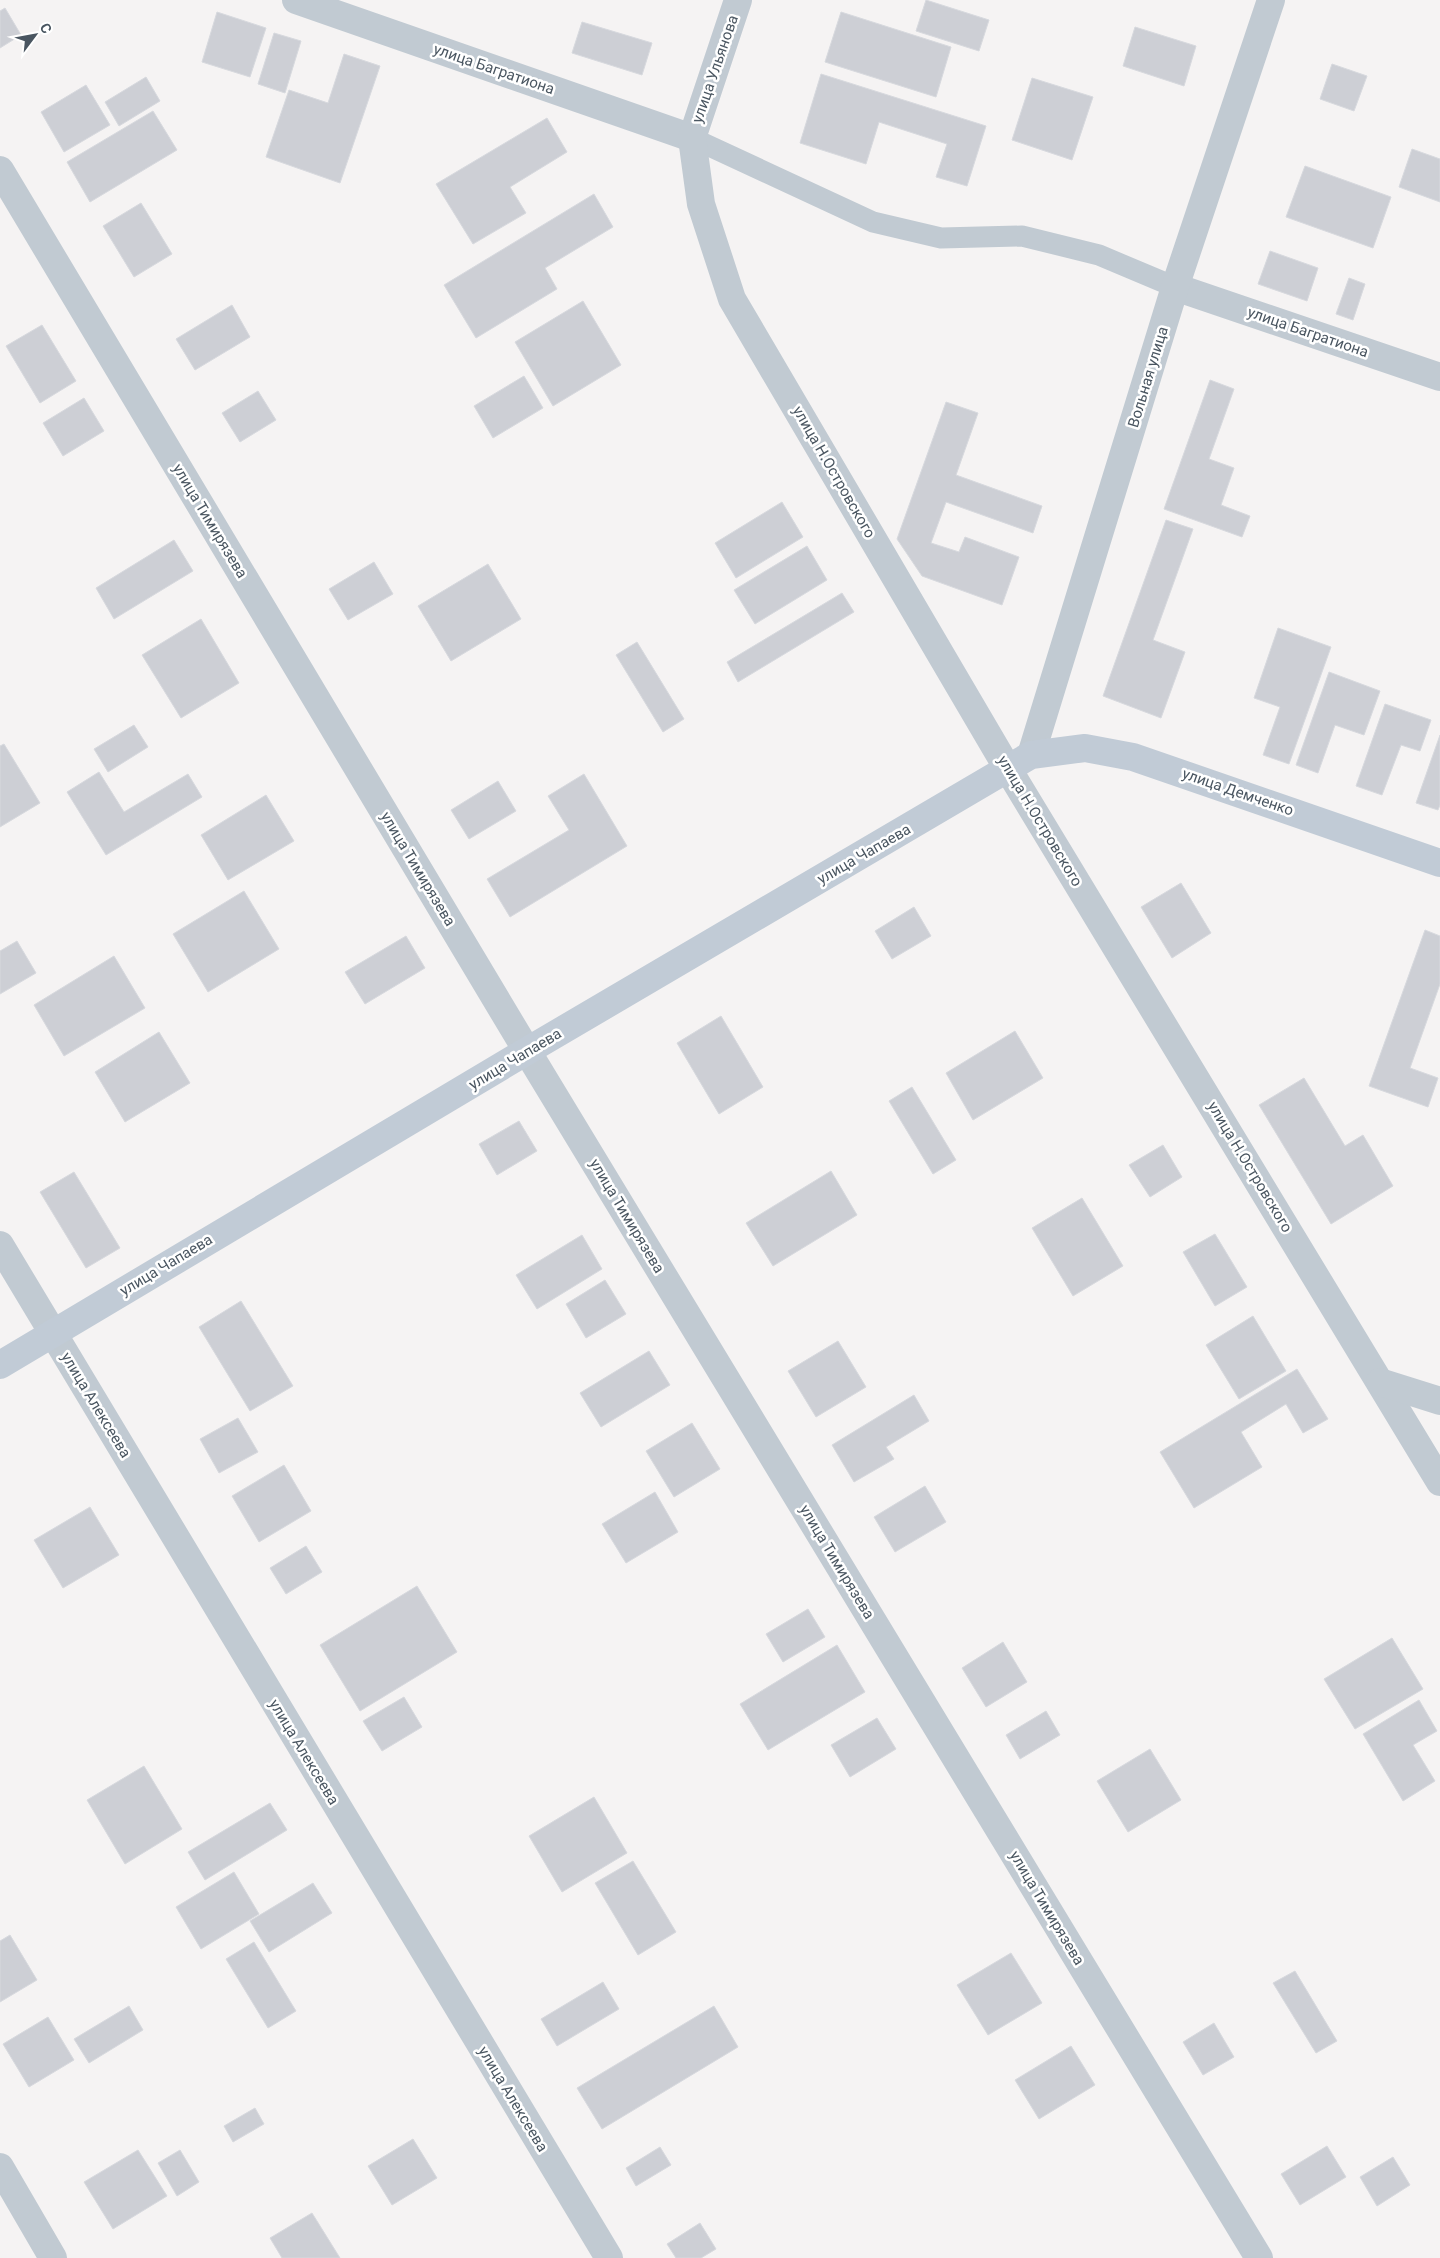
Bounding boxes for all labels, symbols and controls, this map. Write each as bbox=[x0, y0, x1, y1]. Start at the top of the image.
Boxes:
north arrow bbox=[10, 10, 60, 60]
street label: улица Ульянова bbox=[688, 13, 742, 125]
text: С bbox=[37, 20, 55, 36]
street label: улица Багратиона bbox=[431, 40, 557, 98]
street label: улица Багратиона bbox=[1245, 303, 1371, 361]
street label: Вольная улица bbox=[1124, 324, 1172, 430]
street label: улица Н.Островского bbox=[789, 403, 879, 541]
street label: улица Тимирязева bbox=[169, 461, 251, 581]
street label: улица Н.Островского bbox=[994, 752, 1086, 890]
street label: улица Демченко bbox=[1180, 765, 1296, 819]
street label: улица Тимирязева bbox=[377, 809, 459, 929]
street label: улица Чапаева bbox=[814, 820, 914, 888]
street label: улица Чапаева bbox=[465, 1024, 565, 1094]
street label: улица Н.Островского bbox=[1204, 1098, 1296, 1236]
street label: улица Тимирязева bbox=[586, 1156, 668, 1276]
street label: улица Чапаева bbox=[116, 1230, 216, 1300]
street label: улица Алексеева bbox=[57, 1349, 135, 1461]
street label: улица Тимирязева bbox=[796, 1502, 878, 1622]
street label: улица Алексеева bbox=[265, 1696, 343, 1808]
street label: улица Тимирязева bbox=[1006, 1848, 1088, 1968]
street label: улица Алексеева bbox=[474, 2043, 552, 2155]

